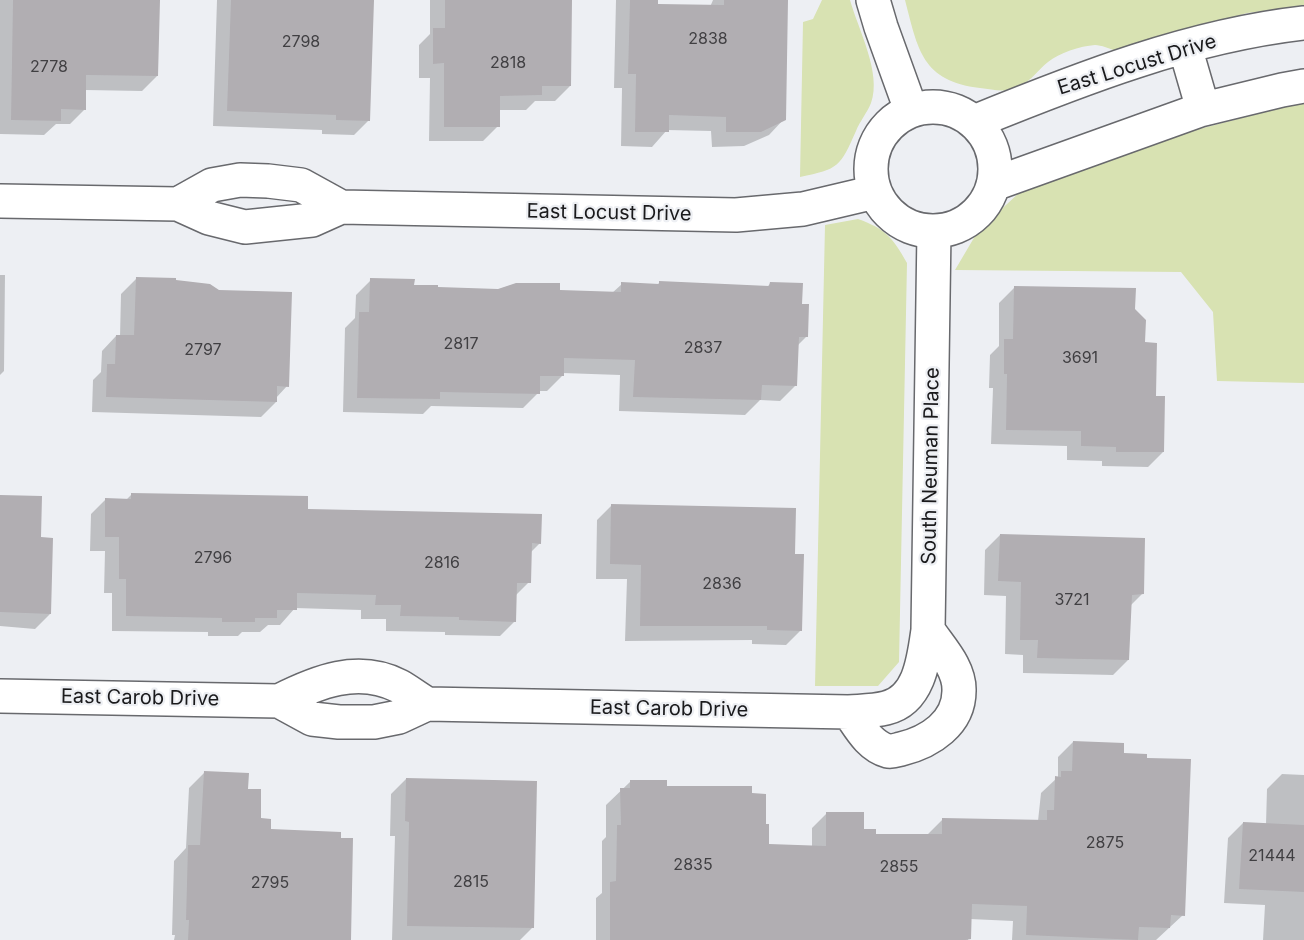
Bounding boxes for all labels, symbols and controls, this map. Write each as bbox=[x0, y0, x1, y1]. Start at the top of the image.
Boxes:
house number: 2838 bbox=[688, 29, 728, 49]
street label: East Locust Drive bbox=[1055, 29, 1219, 101]
house number: 2798 bbox=[282, 32, 320, 52]
house number: 2818 bbox=[490, 53, 526, 73]
house number: 2778 bbox=[30, 57, 68, 77]
street label: East Locust Drive bbox=[526, 200, 692, 226]
house number: 2817 bbox=[443, 334, 479, 354]
house number: 2837 bbox=[684, 338, 722, 358]
house number: 2797 bbox=[184, 340, 222, 360]
house number: 3691 bbox=[1062, 348, 1098, 368]
street label: South Neuman Place bbox=[917, 367, 945, 565]
house number: 2796 bbox=[194, 548, 232, 568]
house number: 2816 bbox=[424, 553, 460, 573]
house number: 2836 bbox=[702, 574, 742, 594]
house number: 3721 bbox=[1054, 590, 1090, 610]
street label: East Carob Drive bbox=[61, 685, 219, 711]
street label: East Carob Drive bbox=[590, 696, 748, 722]
house number: 2875 bbox=[1086, 833, 1124, 853]
house number: 21444 bbox=[1248, 846, 1296, 866]
house number: 2835 bbox=[673, 855, 713, 875]
house number: 2855 bbox=[879, 857, 919, 877]
house number: 2815 bbox=[453, 872, 489, 892]
house number: 2795 bbox=[251, 873, 289, 893]

